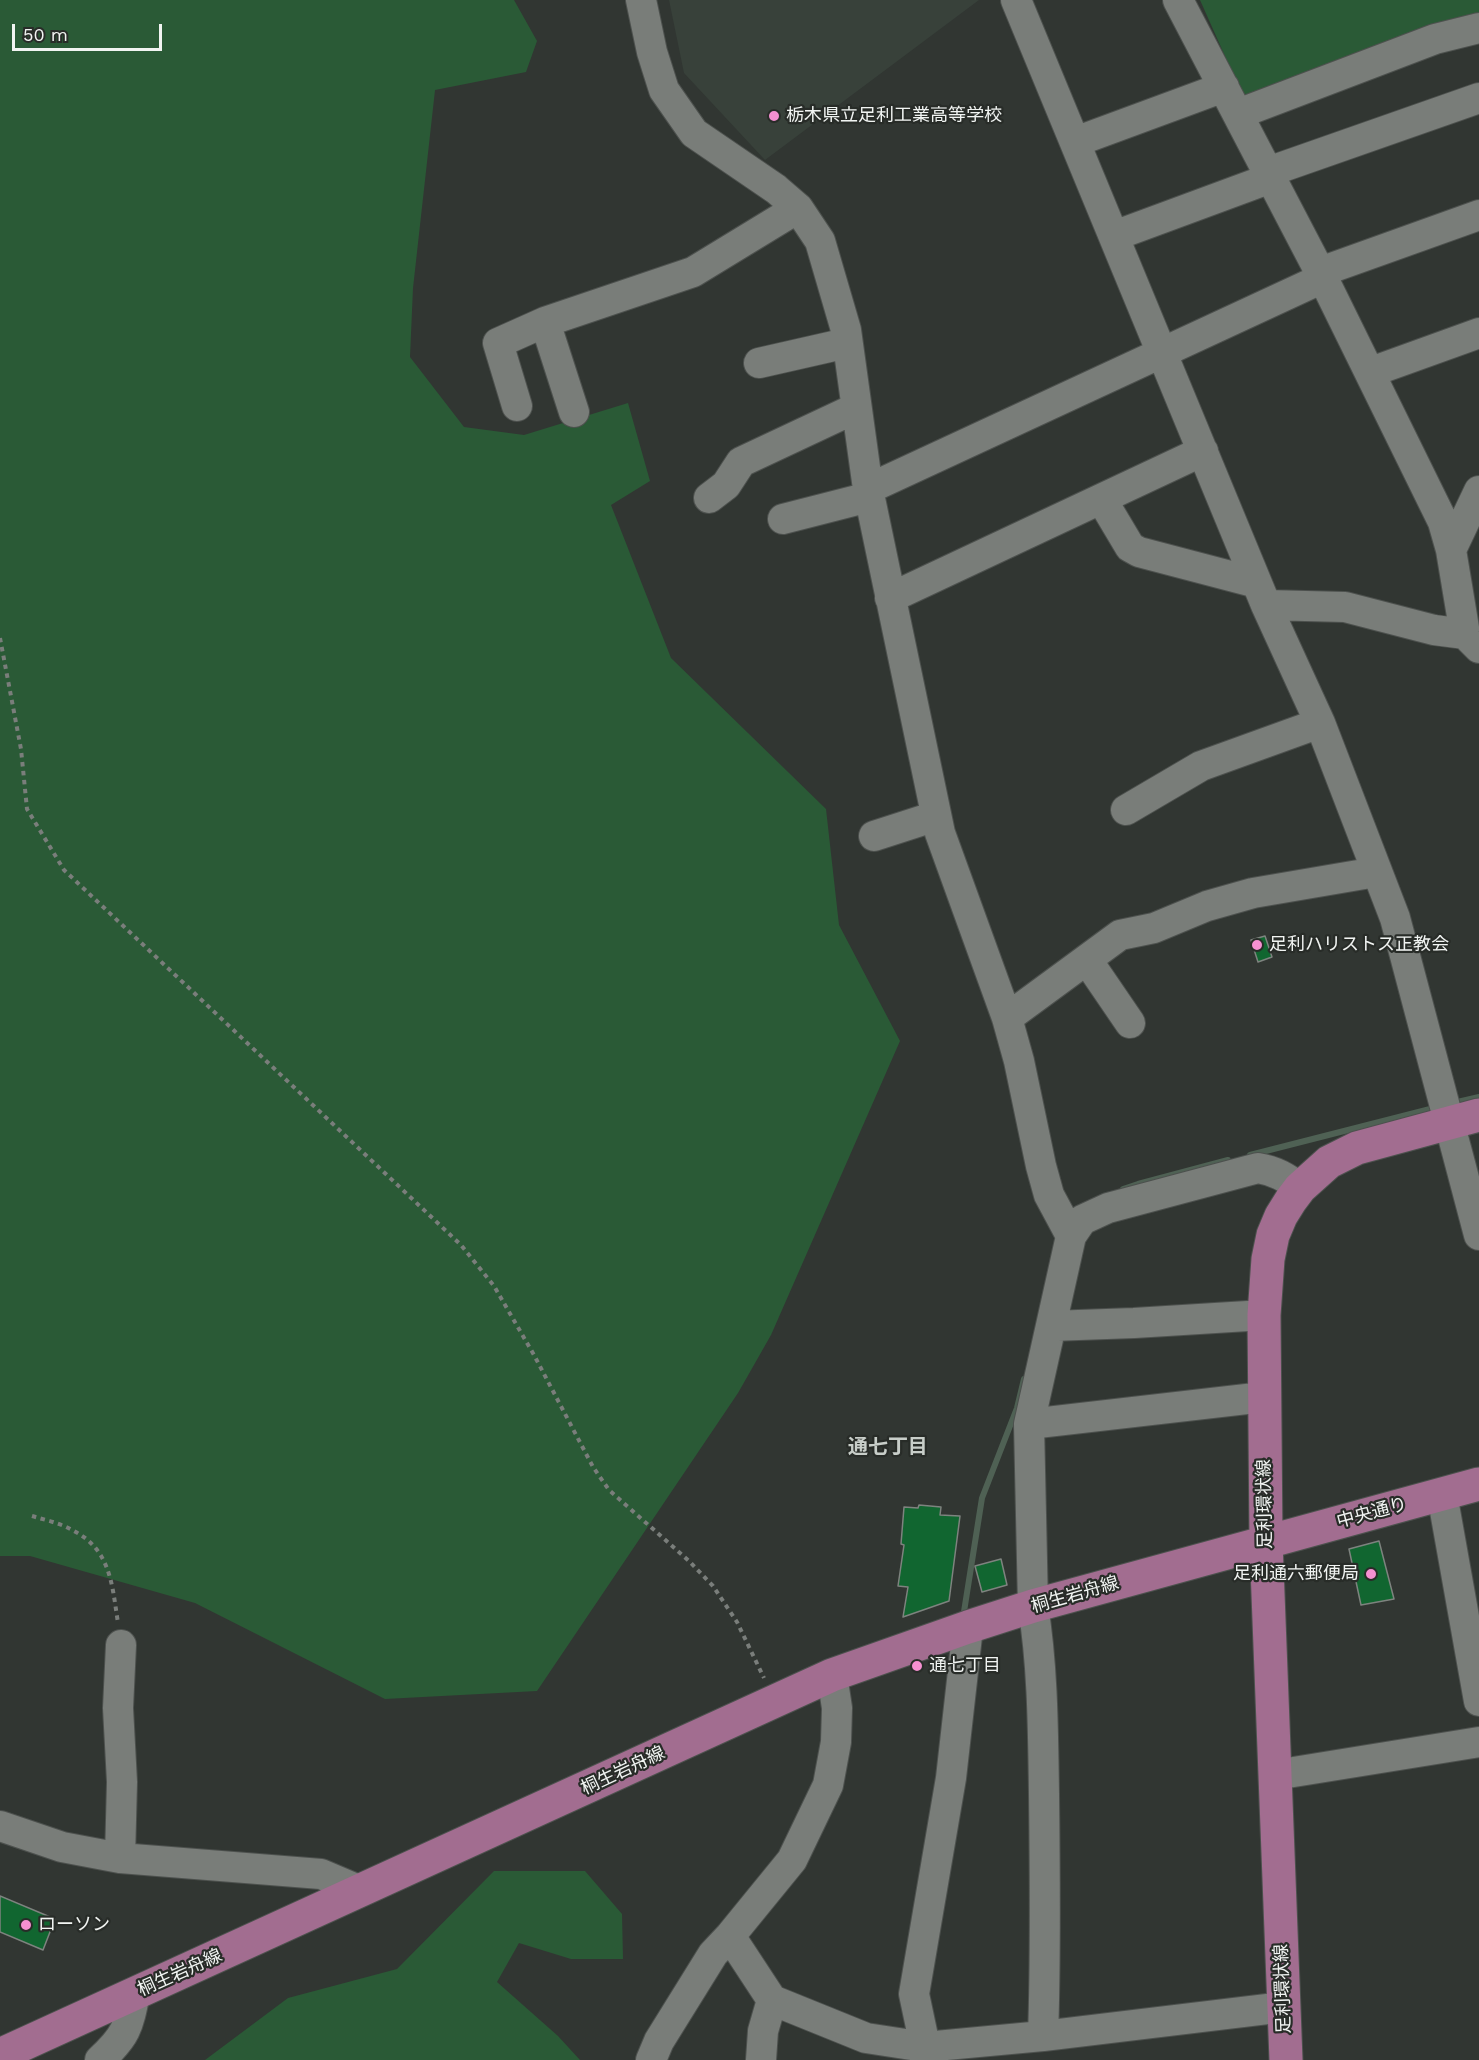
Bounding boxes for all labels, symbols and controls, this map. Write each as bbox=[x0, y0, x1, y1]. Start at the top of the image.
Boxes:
scale bar bbox=[15, 12, 165, 50]
text: 50 m bbox=[23, 24, 68, 45]
place label: 栃木県立足利工業高等学校 bbox=[786, 105, 1002, 127]
marker: 栃木県立足利工業高等学校 bbox=[767, 109, 781, 123]
place label: 足利ハリストス正教会 bbox=[1269, 934, 1449, 956]
marker: 足利ハリストス正教会 bbox=[1250, 938, 1264, 952]
district label: 通七丁目 bbox=[848, 1435, 928, 1459]
street label: 足利環状線 bbox=[1253, 1459, 1277, 1549]
street label: 中央通り bbox=[1334, 1493, 1410, 1533]
place label: 足利通六郵便局 bbox=[1233, 1563, 1359, 1585]
marker: 足利通六郵便局 bbox=[1364, 1567, 1378, 1581]
street label: 桐生岩舟線 bbox=[1029, 1572, 1121, 1618]
place label: 通七丁目 bbox=[929, 1655, 1001, 1677]
marker: 通七丁目 bbox=[910, 1659, 924, 1673]
street label: 桐生岩舟線 bbox=[578, 1742, 668, 1800]
place label: ローソン bbox=[38, 1914, 110, 1936]
marker: ローソン bbox=[19, 1918, 33, 1932]
street label: 足利環状線 bbox=[1271, 1944, 1295, 2034]
street label: 桐生岩舟線 bbox=[134, 1945, 226, 2001]

